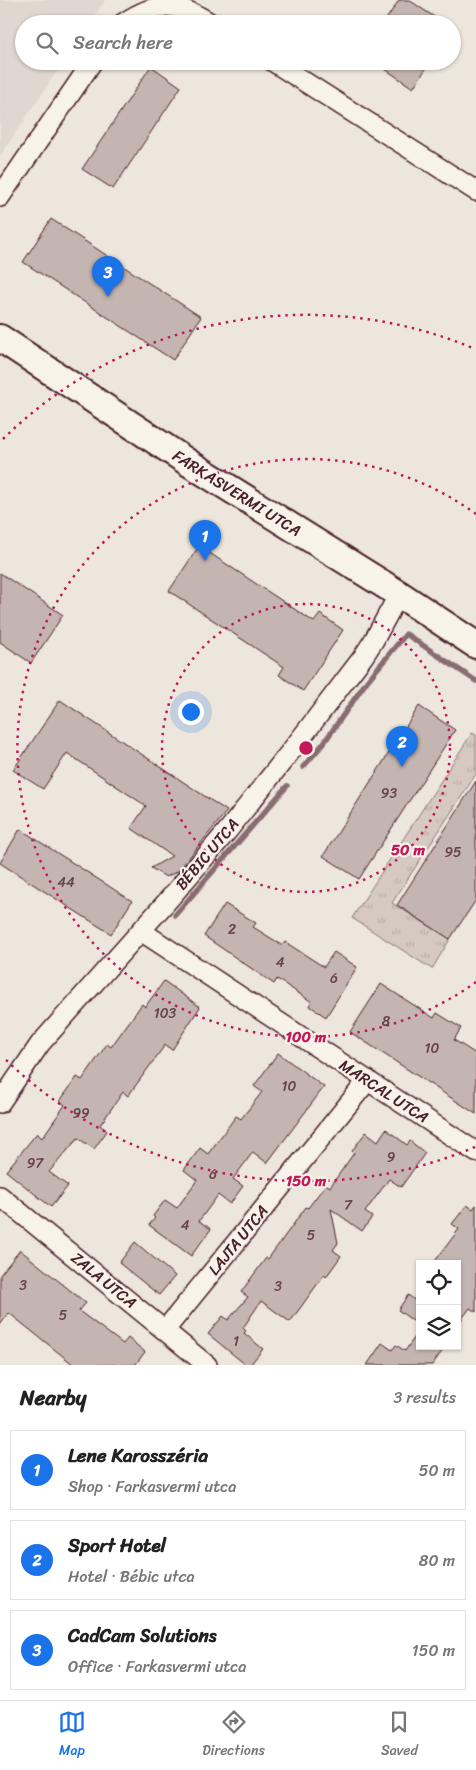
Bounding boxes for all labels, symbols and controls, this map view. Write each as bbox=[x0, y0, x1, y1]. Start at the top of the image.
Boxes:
search box bbox=[15, 15, 461, 70]
text: Search here bbox=[73, 26, 173, 59]
icon: search bbox=[33, 29, 61, 57]
pin: 3 bbox=[92, 256, 124, 297]
street label: FARKASVERMI UTCA bbox=[167, 442, 307, 544]
pin: 1 bbox=[189, 520, 221, 561]
your location bbox=[178, 699, 204, 725]
pin: 2 bbox=[386, 726, 418, 767]
centre of rings bbox=[297, 739, 315, 757]
house number: 93 bbox=[381, 781, 397, 806]
street label: BÉBIC UTCA bbox=[168, 811, 246, 897]
text: 50 m bbox=[391, 837, 426, 863]
house number: 95 bbox=[444, 840, 462, 865]
house number: 44 bbox=[57, 870, 75, 895]
house number: 2 bbox=[228, 917, 236, 942]
house number: 4 bbox=[276, 950, 285, 975]
house number: 6 bbox=[330, 966, 338, 991]
house number: 103 bbox=[154, 1001, 177, 1026]
house number: 8 bbox=[382, 1009, 391, 1034]
text: 100 m bbox=[286, 1024, 327, 1050]
house number: 10 bbox=[425, 1036, 440, 1061]
street label: MARCAL UTCA bbox=[333, 1051, 435, 1131]
house number: 10 bbox=[282, 1074, 297, 1099]
house number: 99 bbox=[72, 1101, 90, 1126]
house number: 9 bbox=[387, 1145, 396, 1170]
house number: 97 bbox=[27, 1151, 44, 1176]
house number: 6 bbox=[209, 1162, 217, 1187]
text: 150 m bbox=[286, 1168, 327, 1194]
house number: 7 bbox=[344, 1193, 353, 1218]
street label: LAJTA UTCA bbox=[200, 1198, 276, 1282]
house number: 4 bbox=[181, 1213, 190, 1238]
house number: 5 bbox=[307, 1223, 316, 1248]
street label: ZALA UTCA bbox=[64, 1244, 144, 1316]
map controls bbox=[416, 1260, 461, 1350]
button: locate bbox=[416, 1260, 461, 1305]
house number: 3 bbox=[19, 1273, 27, 1298]
house number: 3 bbox=[274, 1274, 282, 1299]
house number: 5 bbox=[59, 1303, 68, 1328]
button: layers bbox=[416, 1305, 461, 1350]
house number: 1 bbox=[233, 1329, 239, 1354]
text: Nearby bbox=[20, 1379, 86, 1417]
text: 3 results bbox=[393, 1383, 456, 1412]
text: Lene Karosszéria bbox=[68, 1439, 208, 1472]
text: 1 bbox=[34, 1456, 40, 1485]
text: 50 m bbox=[419, 1456, 455, 1485]
text: Shop · Farkasvermi utca bbox=[68, 1472, 236, 1501]
text: Sport Hotel bbox=[68, 1529, 166, 1562]
text: 2 bbox=[32, 1546, 42, 1575]
text: 80 m bbox=[419, 1546, 455, 1575]
text: Hotel · Bébic utca bbox=[68, 1562, 195, 1591]
text: CadCam Solutions bbox=[68, 1619, 216, 1652]
text: 3 bbox=[33, 1636, 41, 1665]
text: 150 m bbox=[412, 1636, 455, 1665]
text: Office · Farkasvermi utca bbox=[68, 1652, 246, 1681]
tab: Map bbox=[58, 1708, 86, 1763]
tab: Directions bbox=[202, 1708, 265, 1763]
tab: Saved bbox=[381, 1708, 418, 1763]

